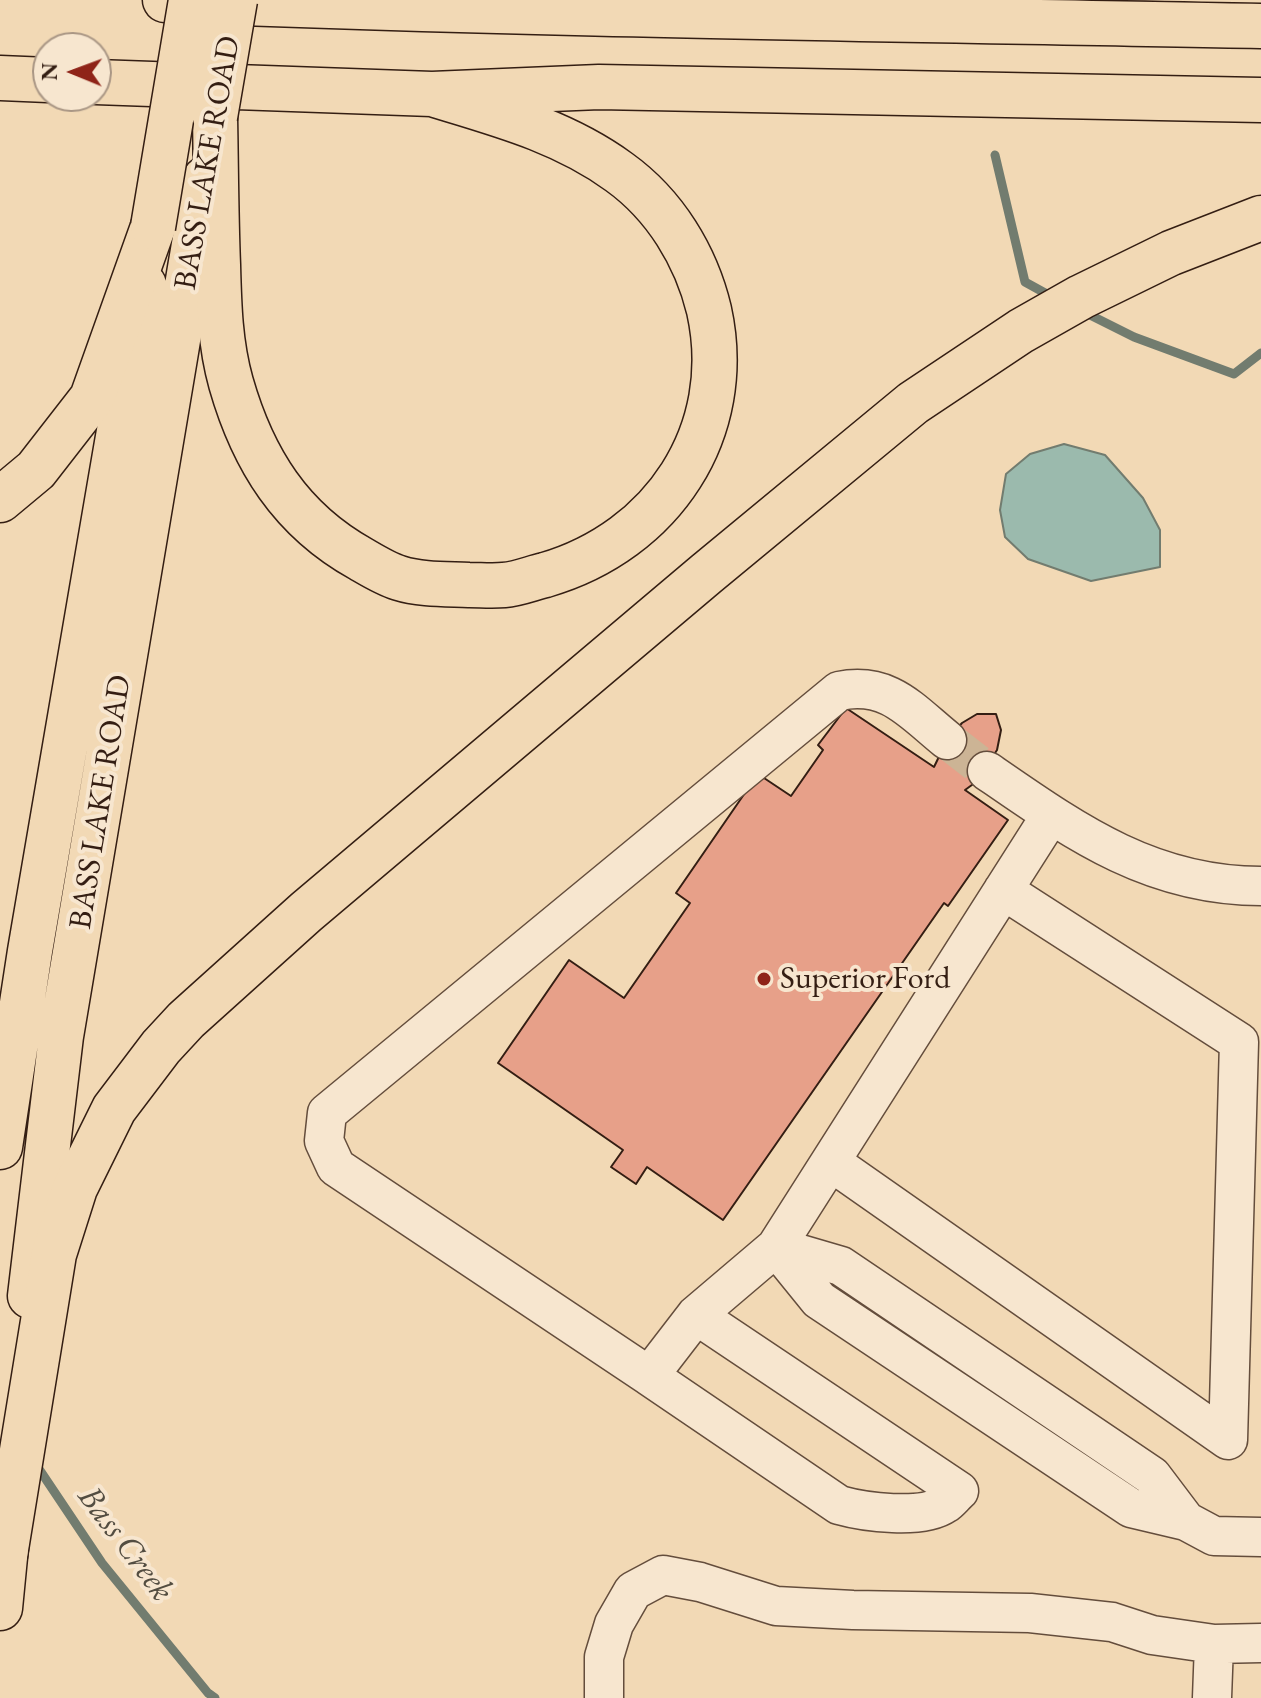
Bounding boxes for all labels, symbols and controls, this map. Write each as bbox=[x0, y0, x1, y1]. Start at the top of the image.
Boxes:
north arrow bbox=[32, 32, 112, 112]
street label: BASS LAKE ROAD bbox=[167, 33, 249, 293]
text: N bbox=[35, 62, 64, 81]
street label: BASS LAKE ROAD bbox=[62, 672, 140, 932]
place label: Superior Ford bbox=[780, 960, 950, 998]
marker: Superior Ford bbox=[755, 970, 773, 988]
water label: Bass Creek bbox=[68, 1478, 182, 1610]

